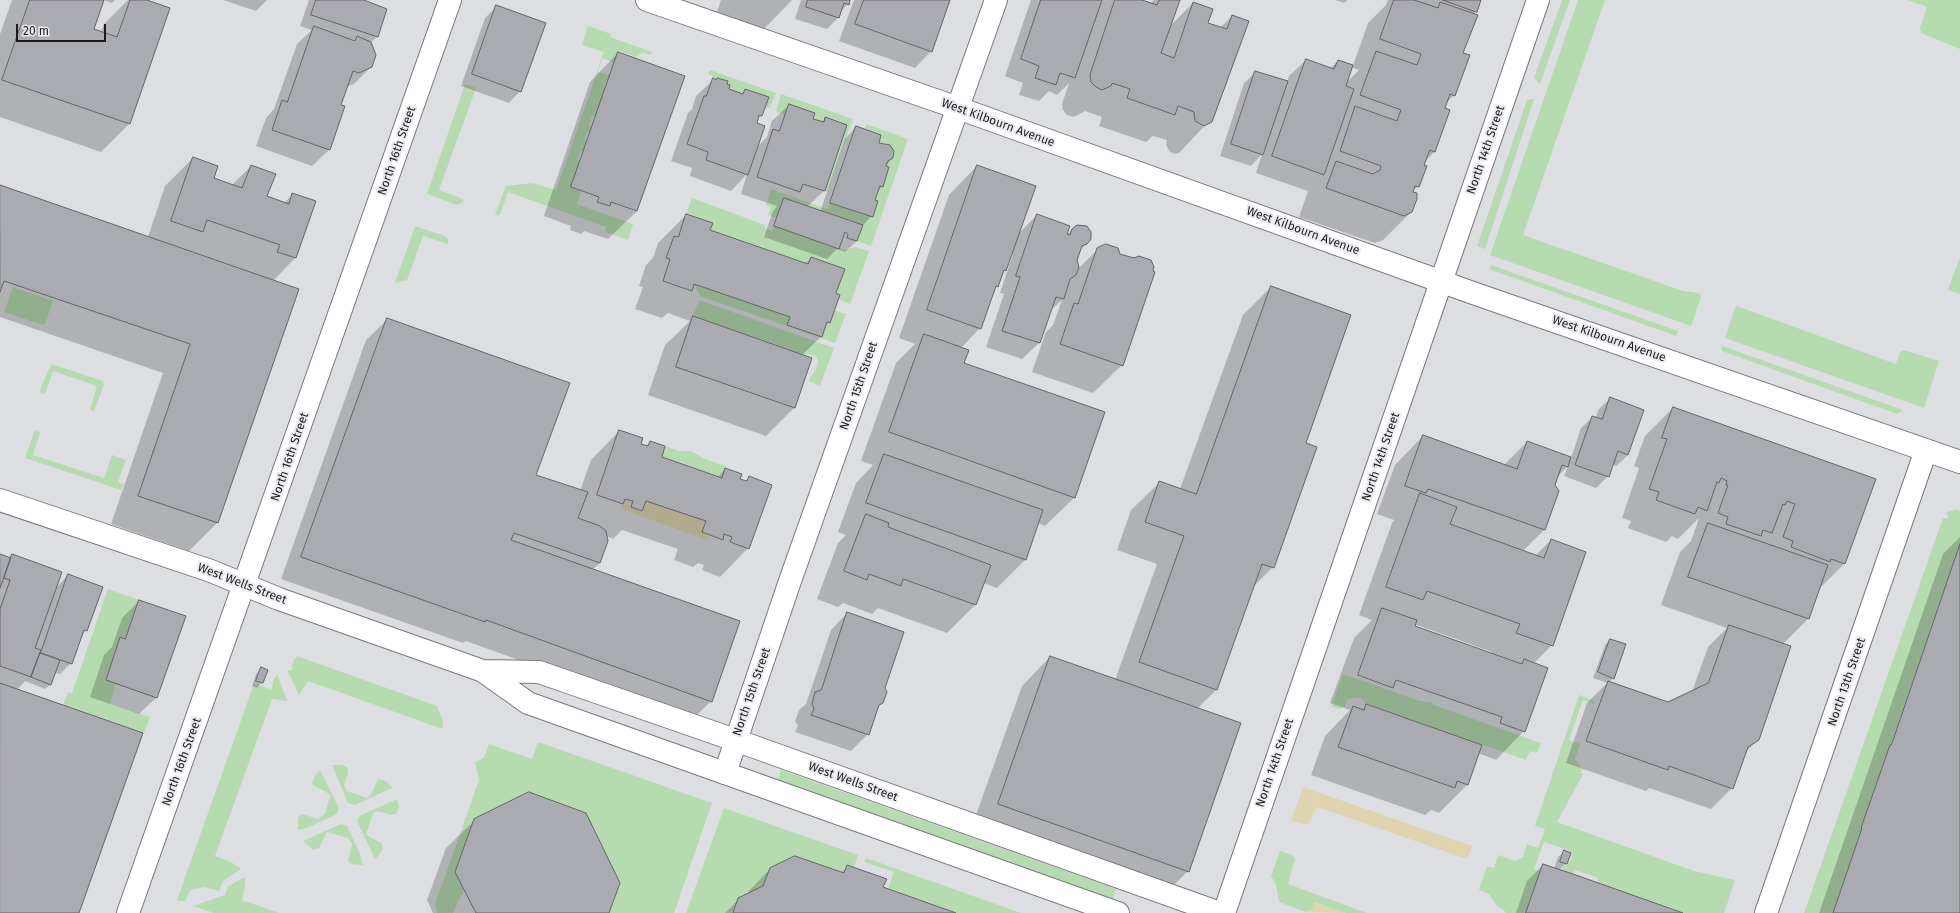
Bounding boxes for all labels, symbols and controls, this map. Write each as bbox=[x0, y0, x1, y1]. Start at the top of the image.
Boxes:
scale bar bbox=[18, 16, 108, 42]
text: 20 m bbox=[23, 24, 49, 38]
street label: West Kilbourn Avenue bbox=[940, 96, 1056, 150]
street label: North 14th Street bbox=[1464, 104, 1508, 196]
street label: North 16th Street bbox=[375, 105, 419, 197]
street label: West Kilbourn Avenue bbox=[1245, 204, 1361, 258]
street label: West Kilbourn Avenue bbox=[1550, 313, 1668, 365]
street label: North 15th Street bbox=[837, 340, 881, 432]
street label: North 16th Street bbox=[268, 411, 312, 503]
street label: North 14th Street bbox=[1359, 411, 1403, 503]
street label: West Wells Street bbox=[195, 560, 289, 608]
street label: North 13th Street bbox=[1825, 636, 1869, 728]
street label: North 15th Street bbox=[730, 646, 774, 738]
street label: North 16th Street bbox=[159, 716, 205, 808]
street label: North 14th Street bbox=[1253, 717, 1297, 809]
street label: West Wells Street bbox=[806, 759, 900, 805]

